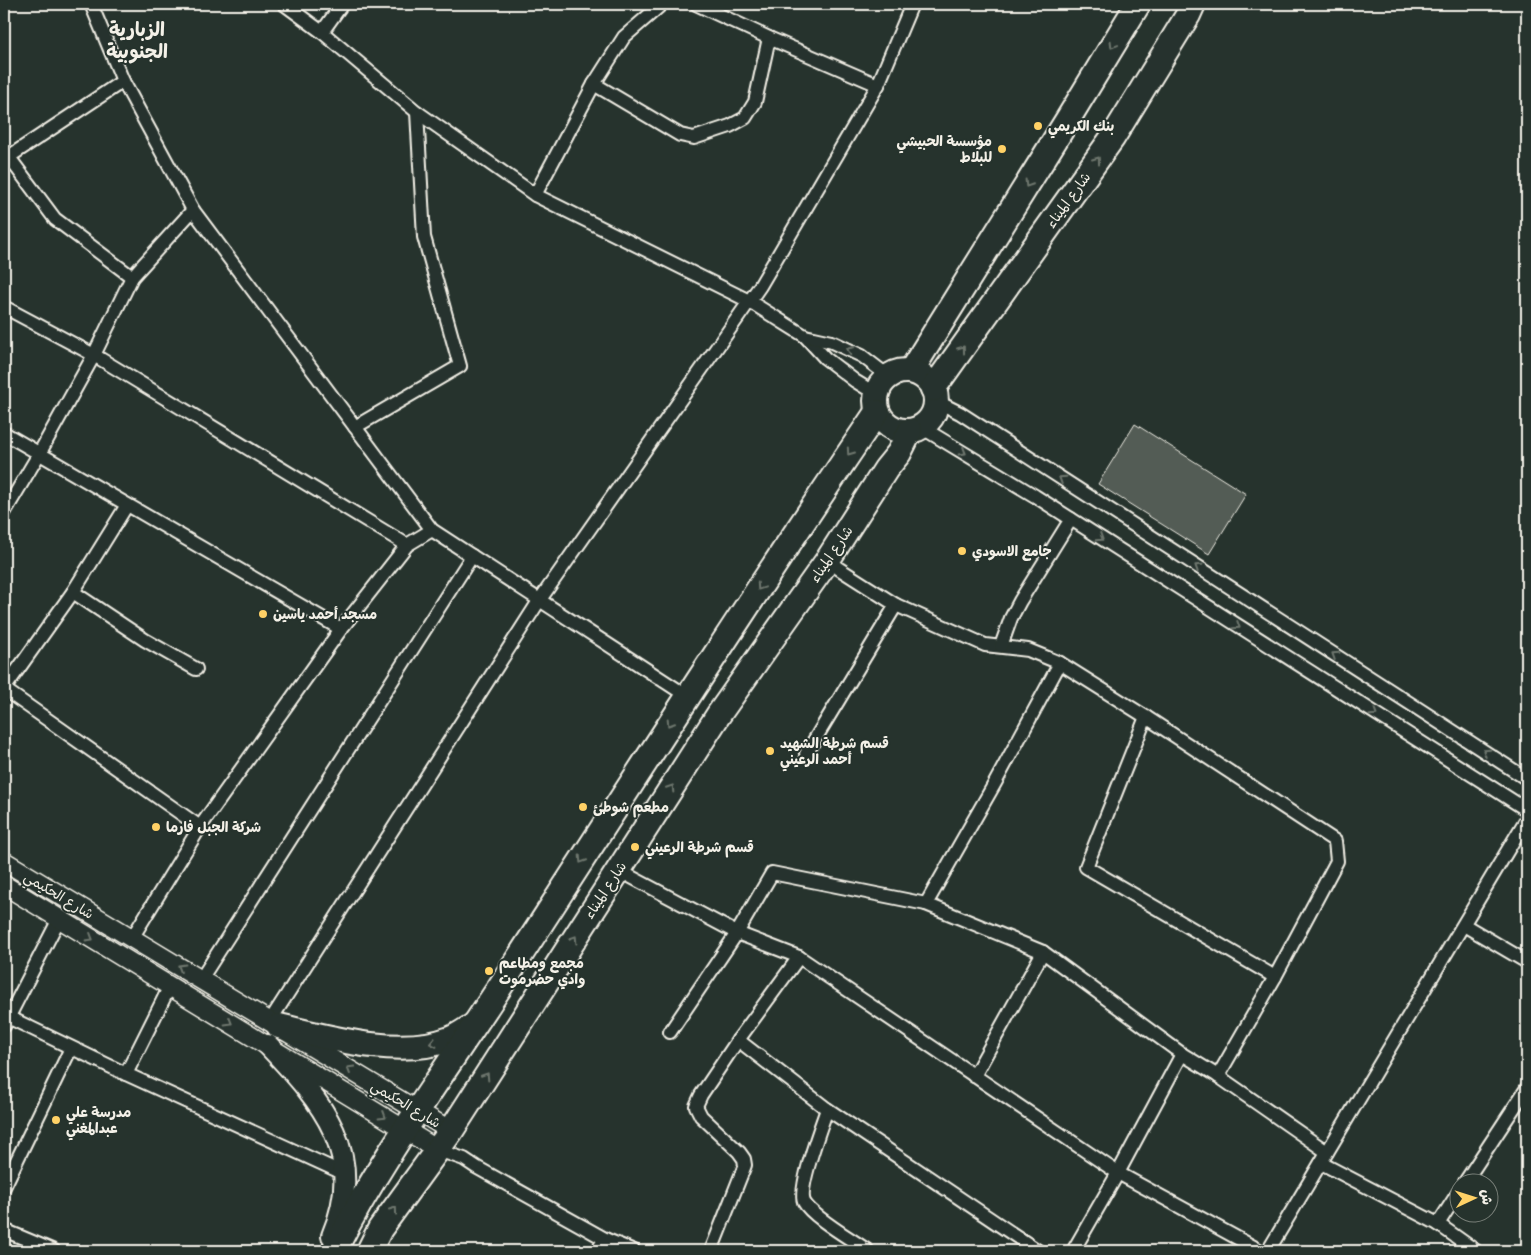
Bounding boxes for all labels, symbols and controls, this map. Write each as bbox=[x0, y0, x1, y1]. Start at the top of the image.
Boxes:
district label: الزبارية الجنوبية bbox=[106, 13, 168, 68]
one-way arrow bbox=[1110, 40, 1120, 49]
place label: بنك الكريمي bbox=[1048, 114, 1114, 139]
marker: بنك الكريمي bbox=[1032, 120, 1044, 132]
place label: مؤسسة الحبيشي للبلاط bbox=[896, 129, 992, 170]
marker: مؤسسة الحبيشي للبلاط bbox=[996, 143, 1008, 155]
one-way arrow bbox=[1091, 156, 1100, 166]
street label: شارع الميناء bbox=[1039, 167, 1098, 234]
one-way arrow bbox=[1025, 178, 1034, 187]
one-way arrow bbox=[956, 345, 965, 355]
one-way arrow bbox=[846, 346, 855, 356]
one-way arrow bbox=[847, 446, 856, 456]
one-way arrow bbox=[957, 446, 966, 456]
one-way arrow bbox=[1058, 476, 1067, 485]
street label: شارع الميناء bbox=[803, 520, 860, 588]
one-way arrow bbox=[1095, 532, 1104, 542]
place label: جامع الاسودي bbox=[972, 539, 1052, 564]
marker: جامع الاسودي bbox=[956, 545, 968, 557]
one-way arrow bbox=[1195, 564, 1204, 573]
one-way arrow bbox=[757, 582, 766, 591]
place label: مسجد أحمد ياسين bbox=[273, 602, 377, 627]
marker: مسجد أحمد ياسين bbox=[257, 608, 269, 620]
one-way arrow bbox=[1232, 619, 1241, 629]
one-way arrow bbox=[1331, 652, 1340, 661]
one-way arrow bbox=[1369, 707, 1378, 716]
one-way arrow bbox=[667, 718, 677, 727]
place label: قسم شرطة الشهيد أحمد الرعيني bbox=[780, 731, 889, 772]
marker: قسم شرطة الشهيد أحمد الرعيني bbox=[764, 745, 776, 757]
one-way arrow bbox=[1483, 749, 1492, 759]
one-way arrow bbox=[665, 784, 674, 793]
place label: مطعم شوطئ bbox=[593, 795, 669, 820]
marker: مطعم شوطئ bbox=[577, 801, 589, 813]
place label: شركة الجبل فارما bbox=[166, 815, 261, 840]
marker: شركة الجبل فارما bbox=[150, 821, 162, 833]
place label: قسم شرطة الرعيني bbox=[645, 835, 754, 860]
marker: قسم شرطة الرعيني bbox=[629, 841, 641, 853]
one-way arrow bbox=[579, 854, 589, 863]
street label: شارع الميناء bbox=[577, 856, 634, 924]
street label: شارع الحكيمي bbox=[19, 865, 99, 926]
one-way arrow bbox=[85, 931, 94, 941]
one-way arrow bbox=[568, 936, 577, 945]
place label: مجمع ومطاعم وادي حضرموت bbox=[499, 951, 585, 992]
one-way arrow bbox=[177, 964, 186, 974]
marker: مجمع ومطاعم وادي حضرموت bbox=[483, 965, 495, 977]
one-way arrow bbox=[224, 1015, 233, 1025]
one-way arrow bbox=[429, 1038, 438, 1048]
one-way arrow bbox=[346, 1066, 355, 1076]
one-way arrow bbox=[480, 1072, 490, 1081]
street label: شارع الحكيمي bbox=[366, 1074, 446, 1135]
place label: مدرسة علي عبدالمغني bbox=[66, 1100, 131, 1141]
one-way arrow bbox=[378, 1109, 387, 1119]
marker: مدرسة علي عبدالمغني bbox=[50, 1114, 62, 1126]
north arrow bbox=[1448, 1172, 1498, 1222]
text: ش bbox=[1473, 1189, 1499, 1206]
one-way arrow bbox=[388, 1206, 397, 1216]

